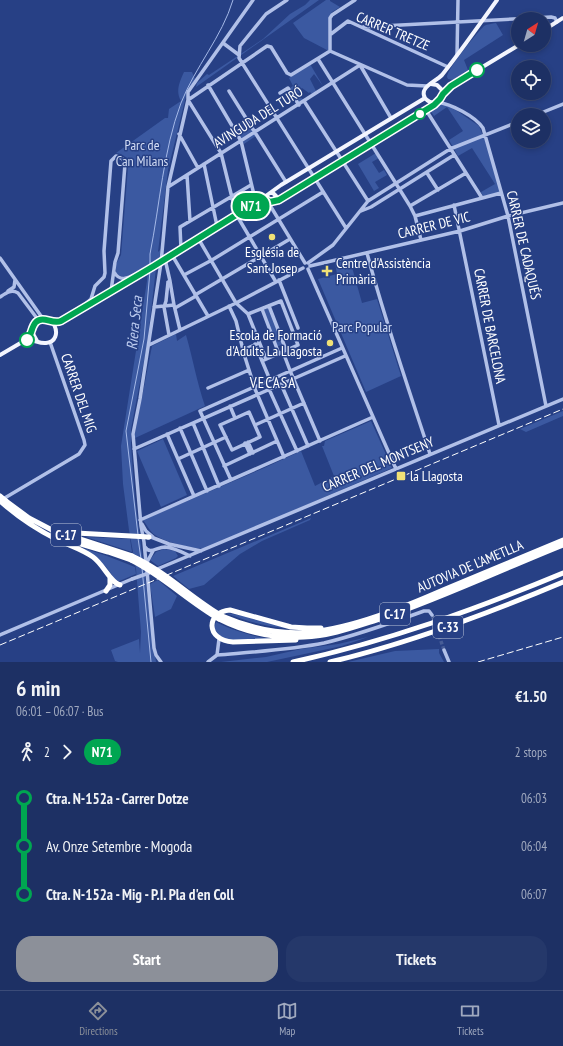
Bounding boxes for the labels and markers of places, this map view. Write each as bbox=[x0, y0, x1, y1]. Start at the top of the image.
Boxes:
unlabelled marker bbox=[469, 62, 485, 78]
unlabelled marker bbox=[414, 108, 426, 120]
marker: Església de Sant Josep bbox=[267, 232, 277, 242]
place label: Església de Sant Josep bbox=[245, 243, 299, 277]
place label: Centre d'Assistència Primària bbox=[336, 254, 431, 288]
marker: Centre d'Assistència Primària bbox=[321, 265, 333, 277]
place label: Escola de Formació d'Adults La Llagosta bbox=[226, 326, 322, 360]
unlabelled marker bbox=[19, 332, 35, 348]
marker: Escola de Formació d'Adults La Llagosta bbox=[325, 338, 335, 348]
place label: la Llagosta bbox=[410, 467, 463, 485]
marker: la Llagosta bbox=[395, 470, 407, 482]

